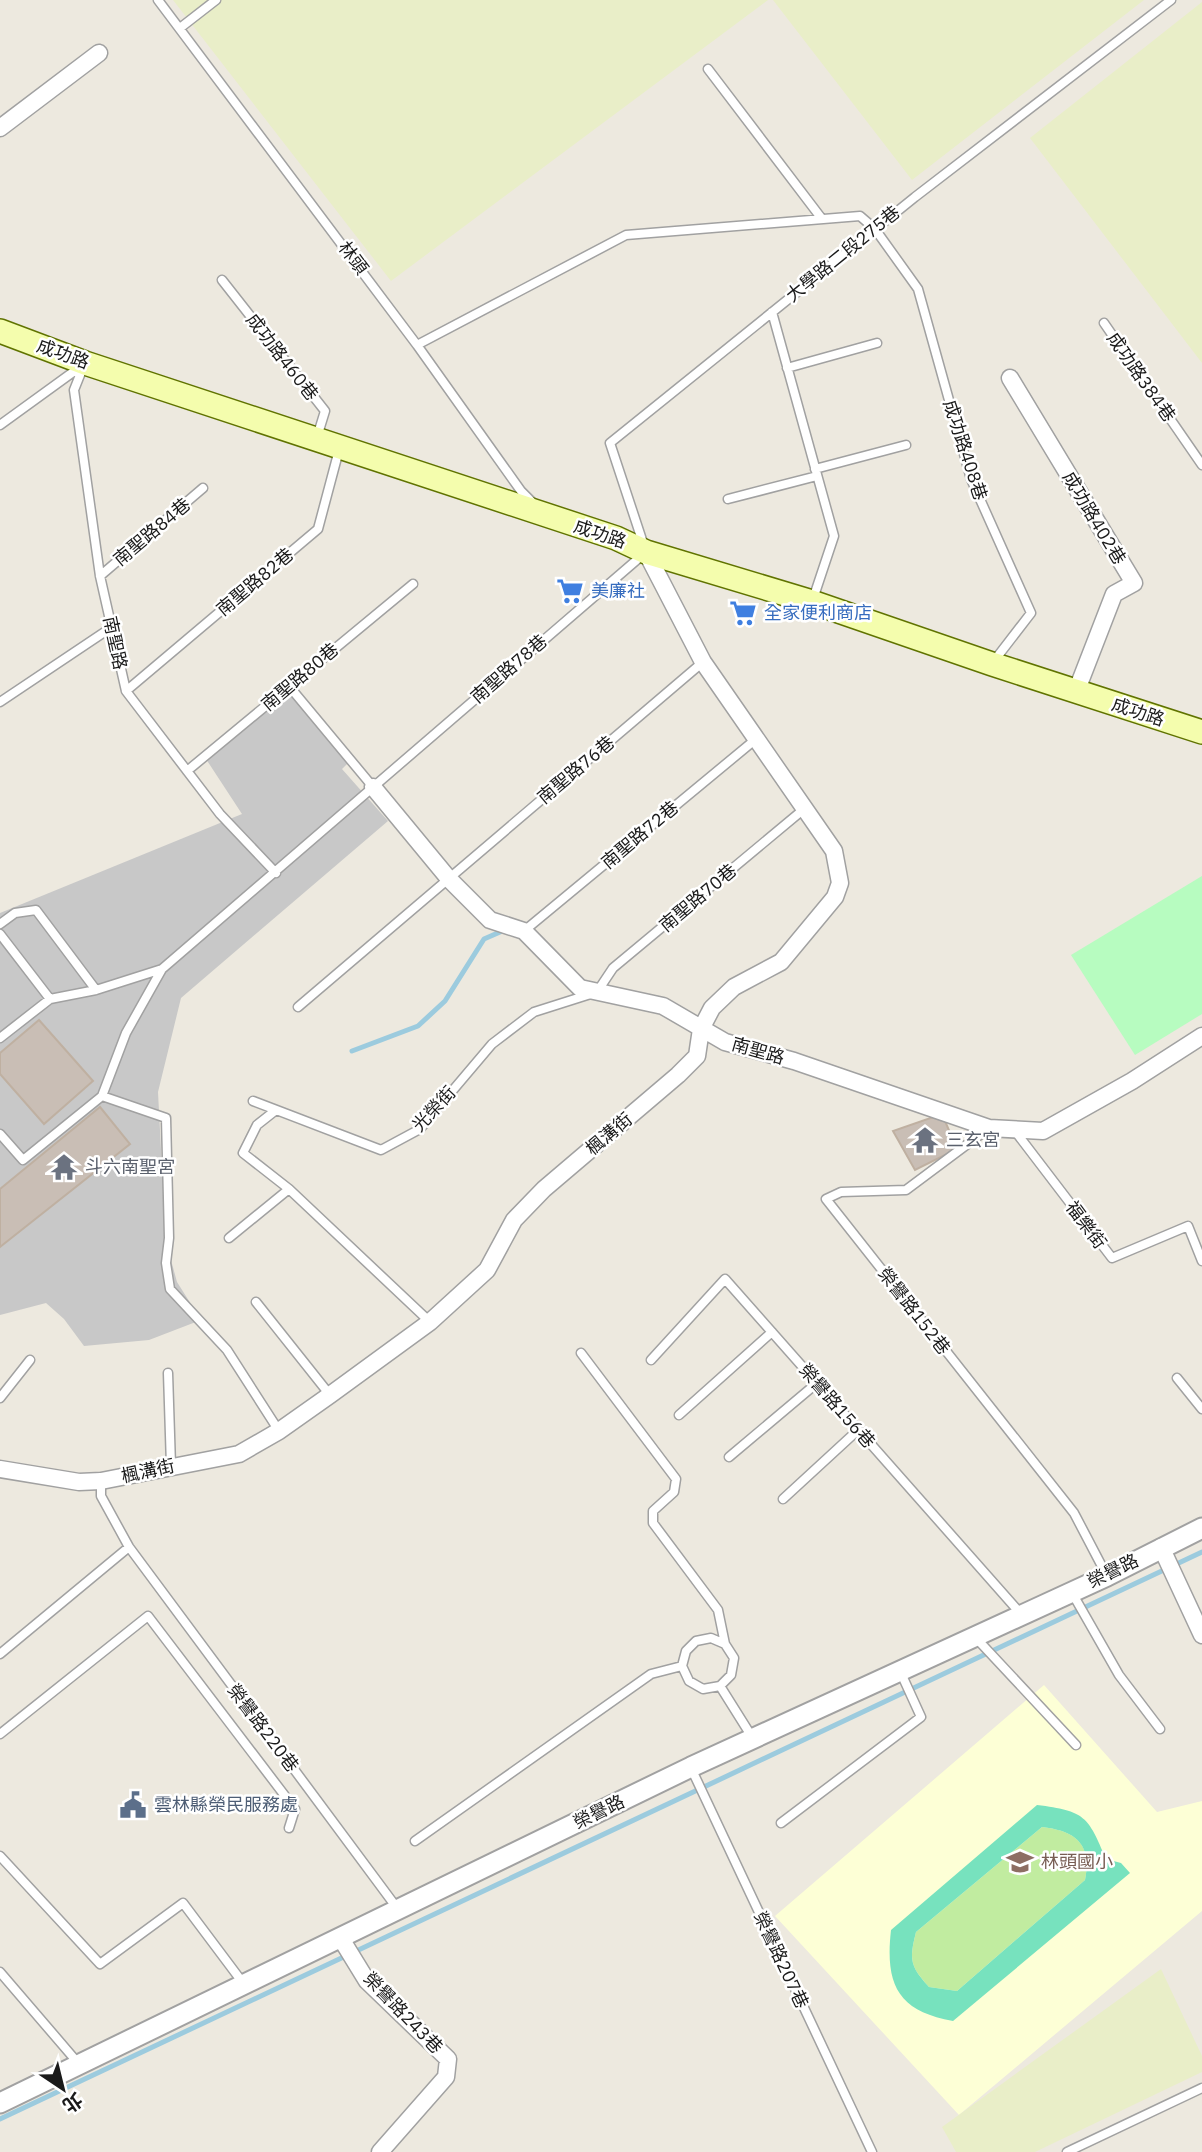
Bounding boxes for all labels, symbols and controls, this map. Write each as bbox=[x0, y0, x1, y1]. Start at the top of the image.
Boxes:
street label: 大學路二段275巷 bbox=[781, 200, 904, 307]
street label: 林頭 bbox=[333, 236, 373, 279]
street label: 成功路460巷 bbox=[241, 308, 324, 405]
street label: 成功路384巷 bbox=[1102, 327, 1181, 426]
street label: 成功路 bbox=[34, 333, 92, 374]
street label: 成功路408巷 bbox=[938, 397, 993, 503]
street label: 成功路402巷 bbox=[1058, 467, 1131, 568]
street label: 南聖路84巷 bbox=[108, 493, 195, 571]
street label: 成功路 bbox=[571, 514, 629, 553]
street label: 南聖路82巷 bbox=[211, 543, 298, 621]
supermarket icon: 美廉社 bbox=[555, 576, 585, 606]
place label: 美廉社 bbox=[591, 579, 645, 602]
supermarket icon: 全家便利商店 bbox=[728, 598, 758, 628]
place label: 全家便利商店 bbox=[764, 601, 872, 624]
street label: 南聖路 bbox=[99, 614, 132, 672]
street label: 南聖路78巷 bbox=[466, 629, 552, 708]
street label: 南聖路80巷 bbox=[256, 638, 343, 716]
street label: 成功路 bbox=[1109, 692, 1167, 731]
street label: 南聖路76巷 bbox=[532, 731, 619, 809]
street label: 南聖路72巷 bbox=[596, 796, 683, 874]
street label: 南聖路70巷 bbox=[654, 859, 741, 937]
street label: 南聖路 bbox=[729, 1032, 787, 1069]
street label: 光榮街 bbox=[407, 1081, 460, 1136]
street label: 楓溝街 bbox=[581, 1107, 637, 1160]
temple icon: 三玄宮 bbox=[910, 1125, 940, 1155]
place label: 三玄宮 bbox=[946, 1128, 1000, 1151]
temple icon: 斗六南聖宮 bbox=[49, 1152, 79, 1182]
place label: 斗六南聖宮 bbox=[85, 1155, 175, 1178]
street label: 福樂街 bbox=[1061, 1196, 1112, 1253]
street label: 榮譽路152巷 bbox=[873, 1262, 956, 1359]
street label: 榮譽路156巷 bbox=[794, 1359, 880, 1453]
street label: 楓溝街 bbox=[119, 1454, 177, 1487]
street label: 榮譽路 bbox=[1083, 1548, 1142, 1593]
street label: 榮譽路220巷 bbox=[223, 1679, 304, 1776]
street label: 榮譽路 bbox=[569, 1789, 628, 1834]
public building icon: 雲林縣榮民服務處 bbox=[118, 1790, 148, 1820]
place label: 雲林縣榮民服務處 bbox=[154, 1793, 298, 1816]
school or university icon: 林頭國小 bbox=[1005, 1847, 1035, 1877]
place label: 林頭國小 bbox=[1041, 1850, 1113, 1873]
street label: 榮譽路207巷 bbox=[749, 1908, 814, 2012]
street label: 榮譽路243巷 bbox=[359, 1967, 448, 2058]
north arrow bbox=[28, 2054, 98, 2124]
text: 北 bbox=[58, 2088, 87, 2118]

